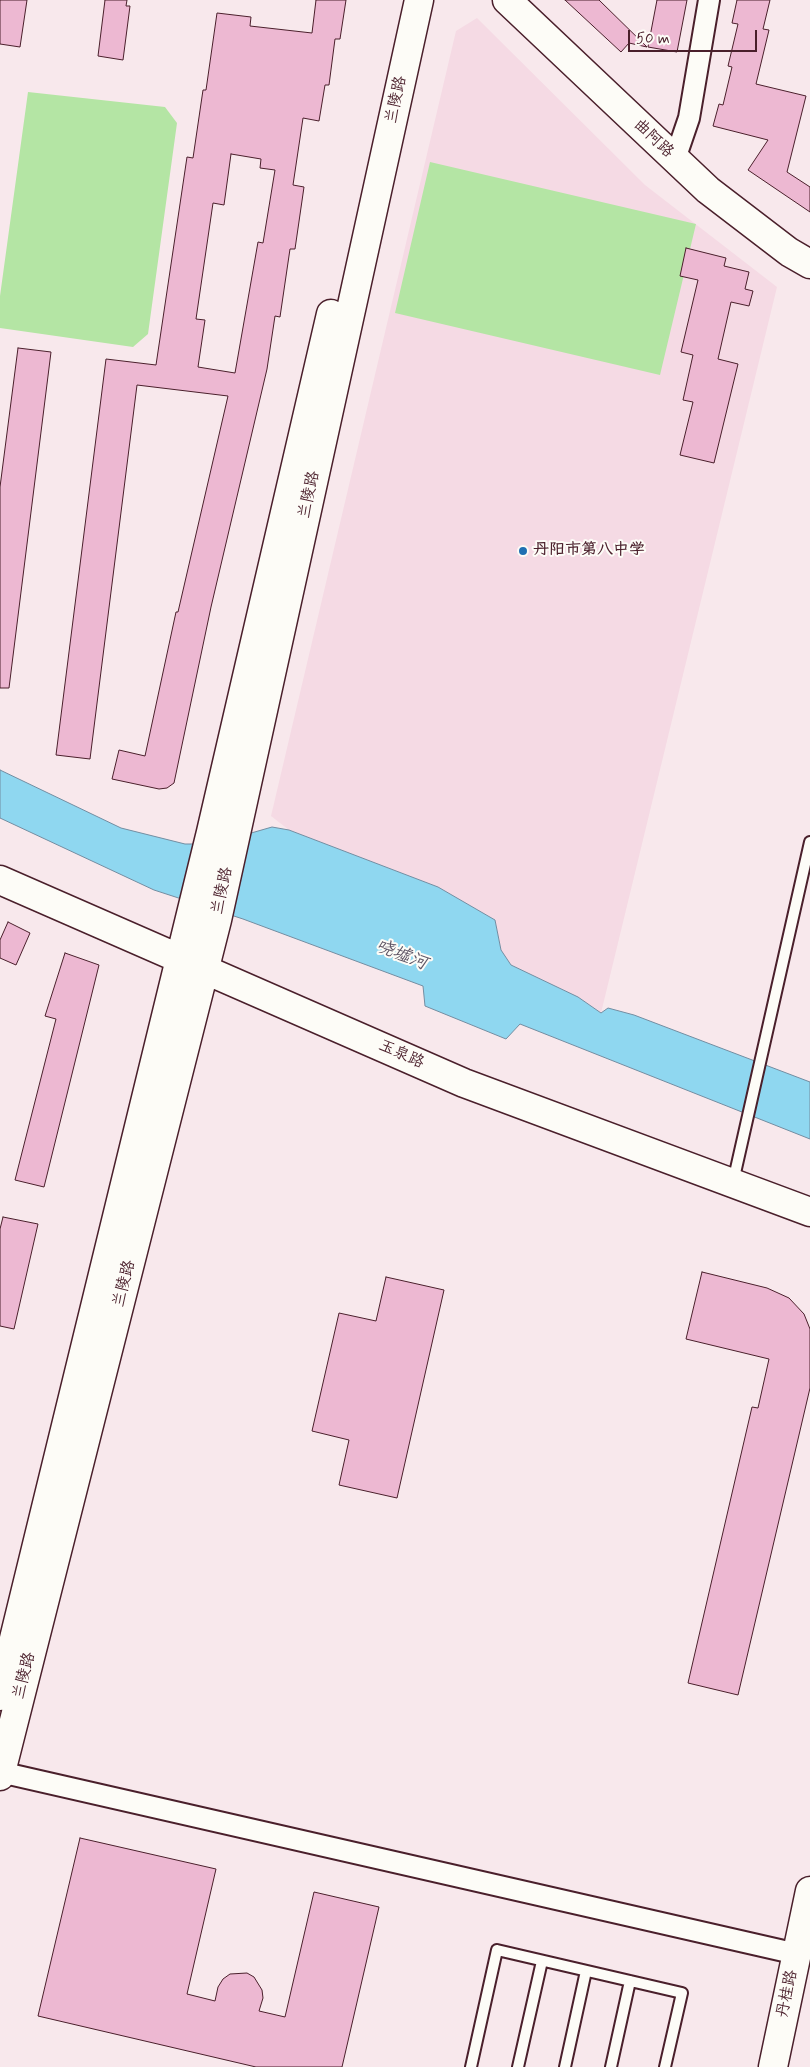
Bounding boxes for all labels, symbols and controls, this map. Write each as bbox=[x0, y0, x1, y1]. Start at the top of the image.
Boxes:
scale bar bbox=[630, 20, 759, 52]
text: 50 m bbox=[636, 29, 670, 49]
street label: 兰陵路 bbox=[383, 75, 411, 125]
street label: 曲阿路 bbox=[629, 116, 677, 162]
street label: 兰陵路 bbox=[296, 470, 324, 520]
place label: 丹阳市第八中学 bbox=[533, 541, 645, 561]
marker: 丹阳市第八中学 bbox=[517, 545, 529, 557]
street label: 兰陵路 bbox=[209, 866, 237, 916]
water label: 哓墟河 bbox=[372, 936, 430, 976]
street label: 玉泉路 bbox=[375, 1036, 427, 1074]
street label: 兰陵路 bbox=[110, 1258, 140, 1310]
street label: 兰陵路 bbox=[10, 1650, 40, 1702]
street label: 丹桂路 bbox=[774, 1969, 802, 2019]

